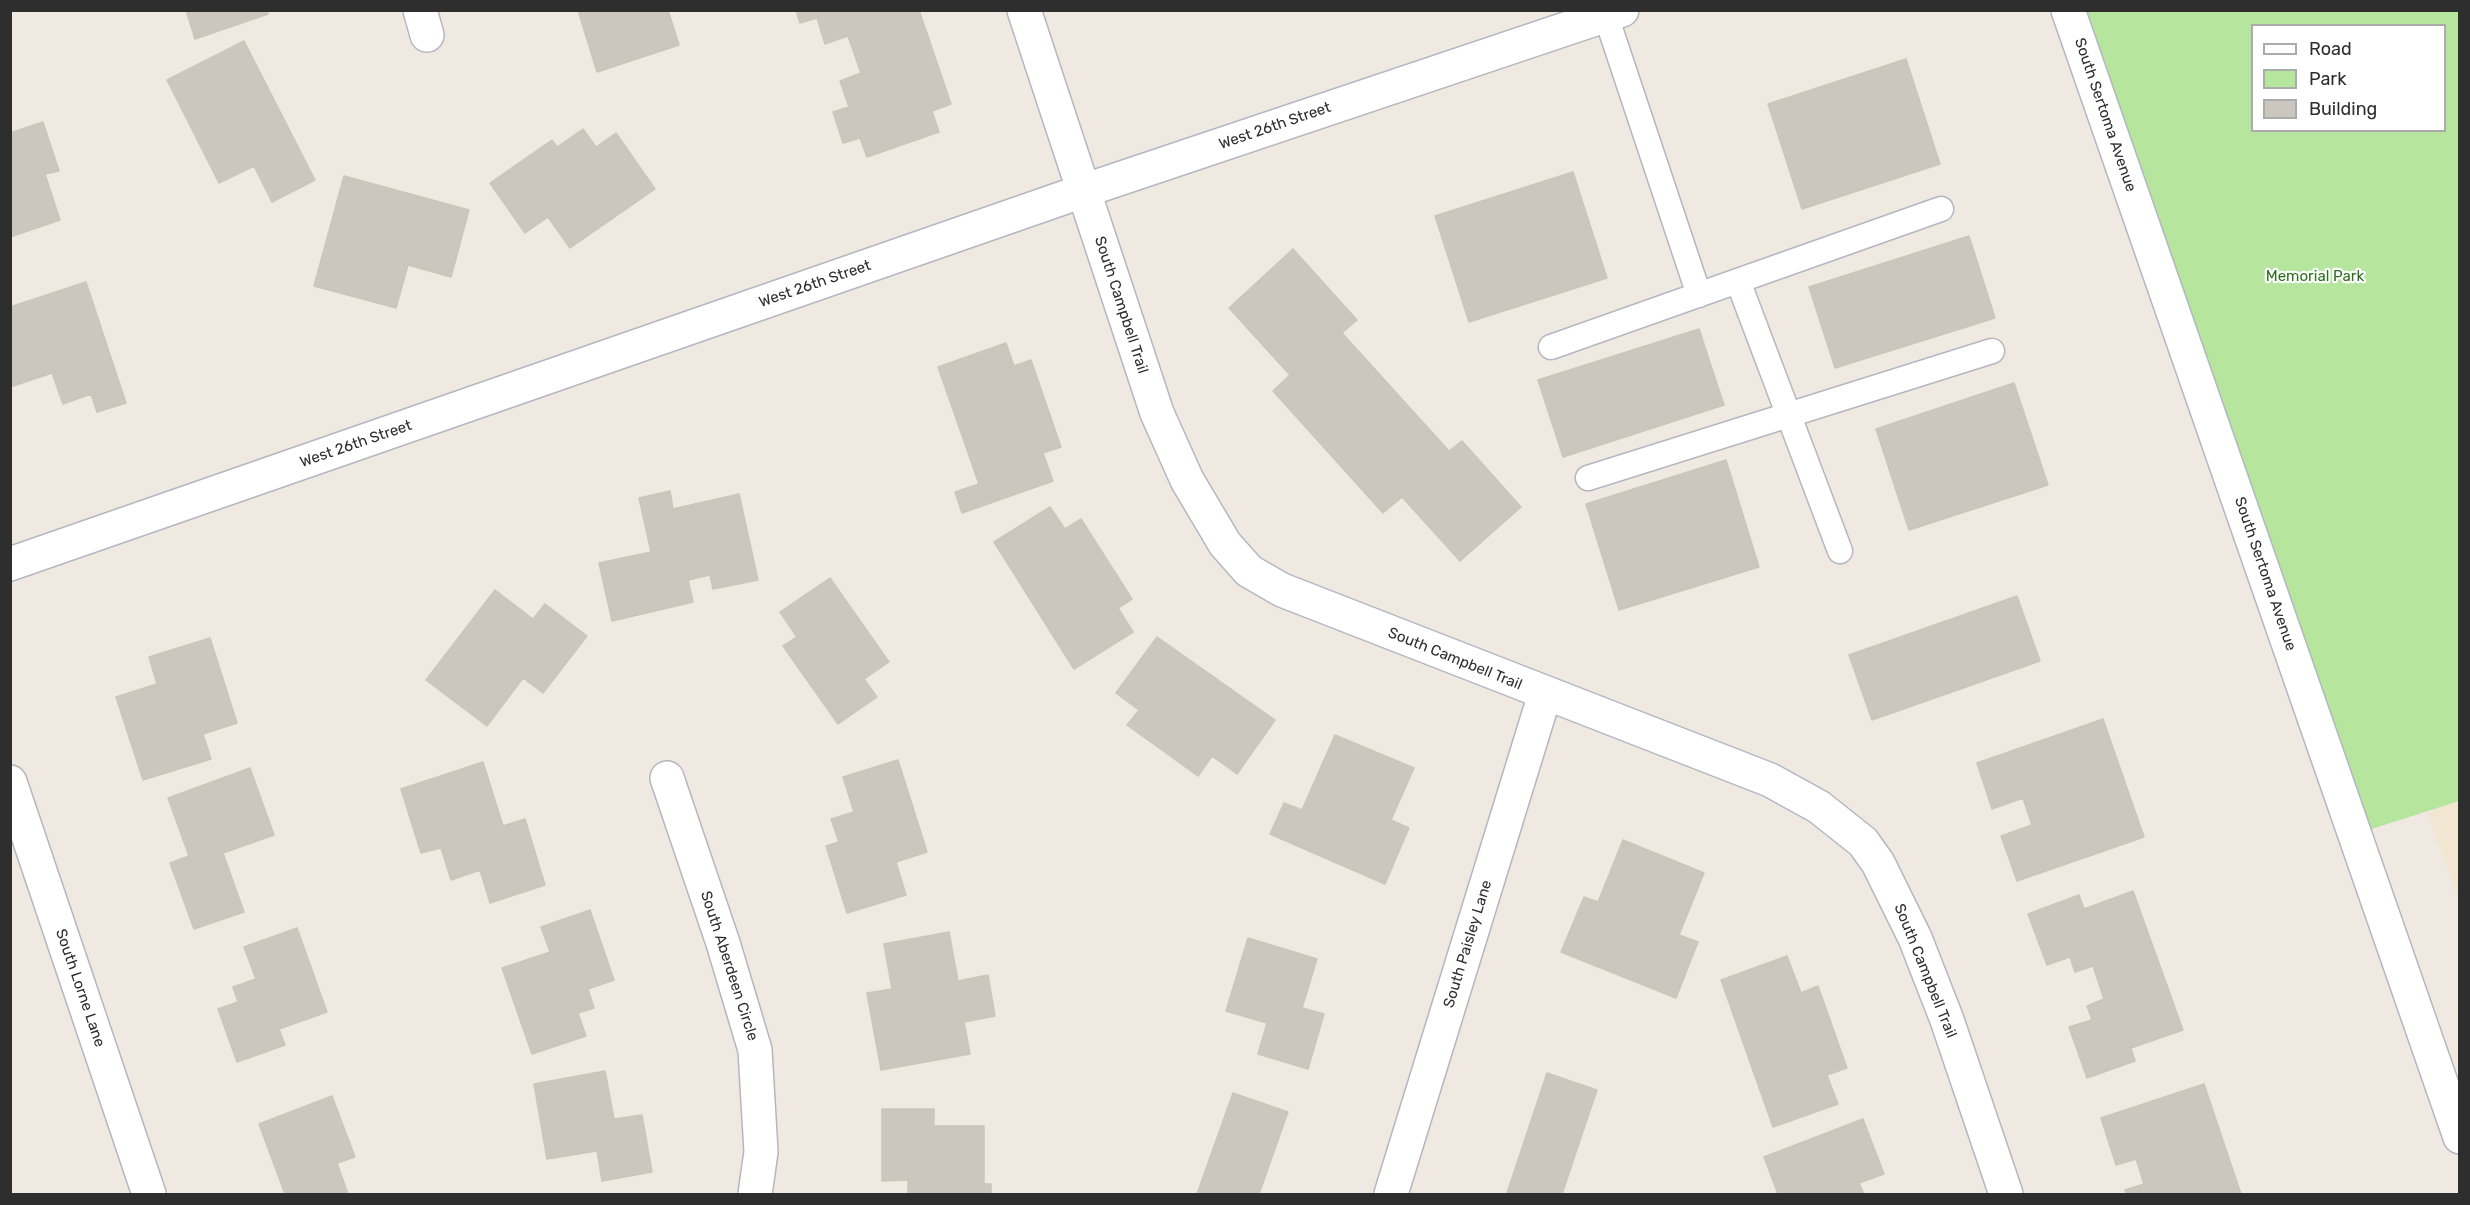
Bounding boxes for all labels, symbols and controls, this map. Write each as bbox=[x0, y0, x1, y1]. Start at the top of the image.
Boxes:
legend bbox=[2251, 24, 2446, 132]
street label: South Sertoma Avenue bbox=[2070, 36, 2140, 194]
text: Road bbox=[2309, 38, 2352, 60]
text: Park bbox=[2309, 68, 2346, 90]
street label: West 26th Street bbox=[1217, 98, 1333, 154]
text: Building bbox=[2309, 98, 2377, 120]
street label: South Campbell Trail bbox=[1090, 234, 1152, 376]
street label: West 26th Street bbox=[757, 256, 873, 312]
park label: Memorial Park bbox=[2266, 268, 2364, 286]
street label: West 26th Street bbox=[298, 416, 414, 472]
street label: South Sertoma Avenue bbox=[2230, 495, 2300, 653]
street label: South Campbell Trail bbox=[1385, 624, 1525, 694]
street label: South Paisley Lane bbox=[1440, 878, 1496, 1010]
street label: South Aberdeen Circle bbox=[696, 889, 762, 1043]
street label: South Campbell Trail bbox=[1890, 901, 1960, 1041]
street label: South Lorne Lane bbox=[51, 927, 109, 1049]

